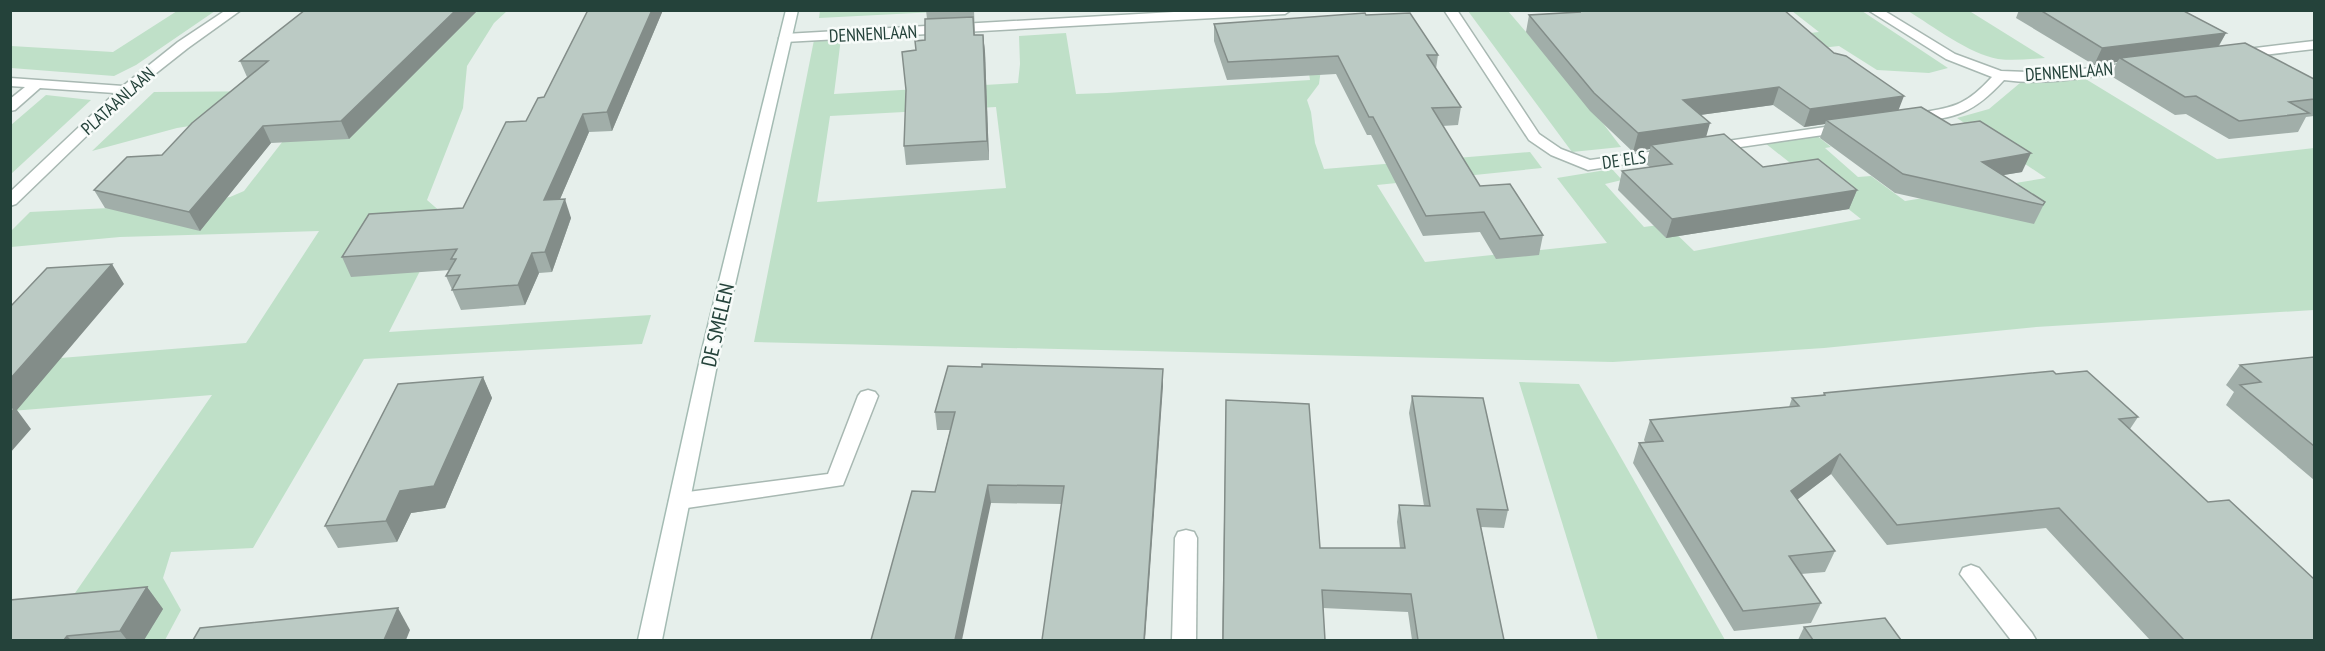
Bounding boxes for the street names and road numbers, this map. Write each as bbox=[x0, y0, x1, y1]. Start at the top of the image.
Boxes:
street label: DENNENLAAN bbox=[828, 20, 918, 47]
street label: DENNENLAAN bbox=[2024, 57, 2114, 86]
street label: PLATAANLAAN bbox=[76, 62, 159, 140]
street label: DE ELS bbox=[1601, 145, 1648, 174]
street label: DE SMELEN bbox=[695, 280, 740, 369]

